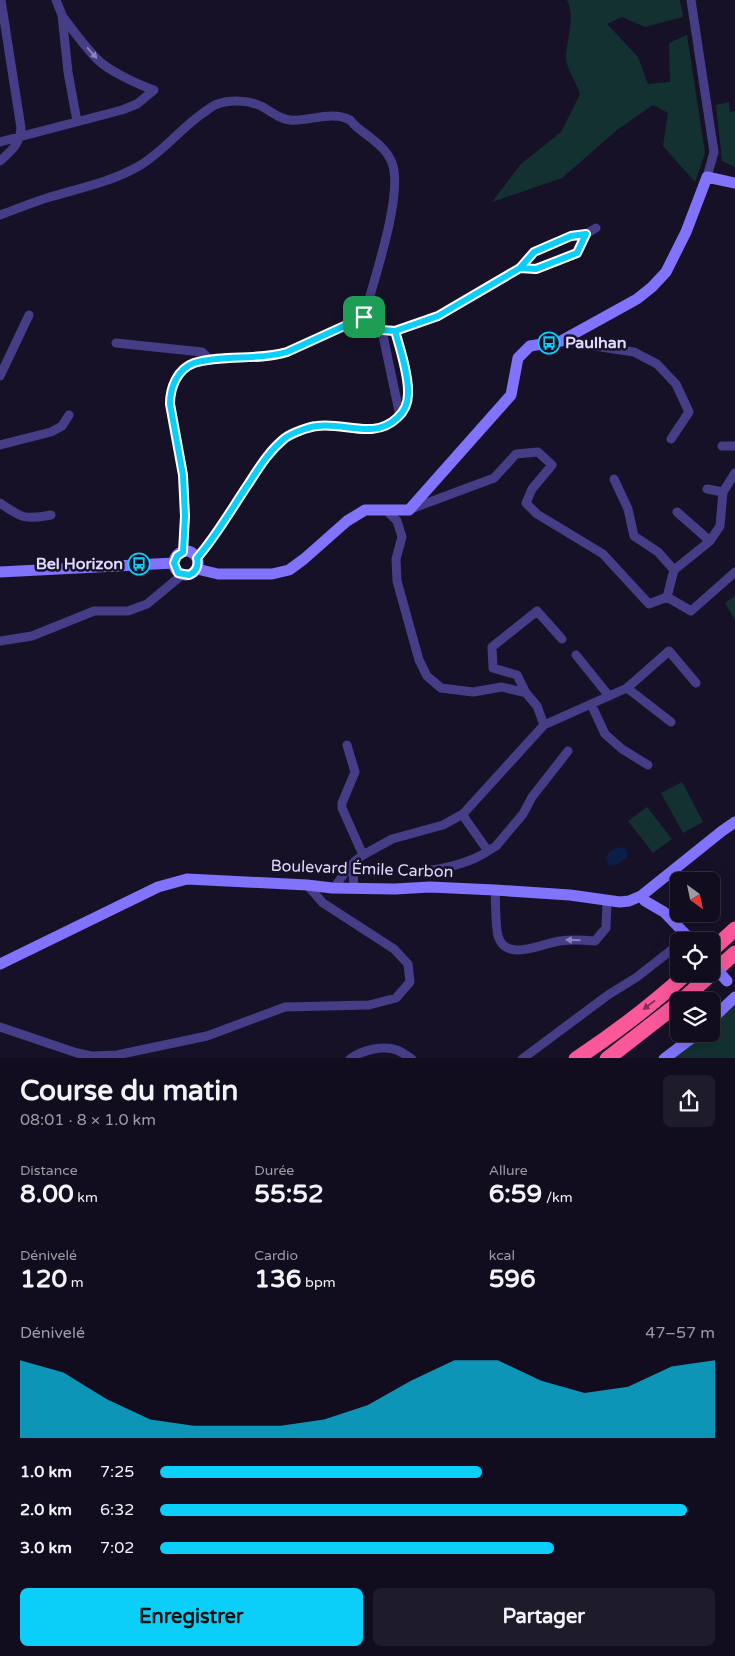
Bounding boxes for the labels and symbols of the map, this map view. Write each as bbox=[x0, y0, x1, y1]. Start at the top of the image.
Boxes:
one-way arrow bbox=[86, 47, 98, 59]
pin bbox=[343, 296, 385, 338]
bus stop icon: Paulhan bbox=[537, 331, 561, 355]
place label: Paulhan bbox=[565, 333, 626, 353]
bus stop icon: Bel Horizon bbox=[127, 552, 151, 576]
place label: Bel Horizon bbox=[36, 554, 123, 574]
street label: Boulevard Émile Carbon bbox=[270, 856, 454, 882]
north arrow bbox=[670, 872, 720, 922]
one-way arrow bbox=[565, 936, 581, 944]
one-way arrow bbox=[642, 1000, 656, 1010]

